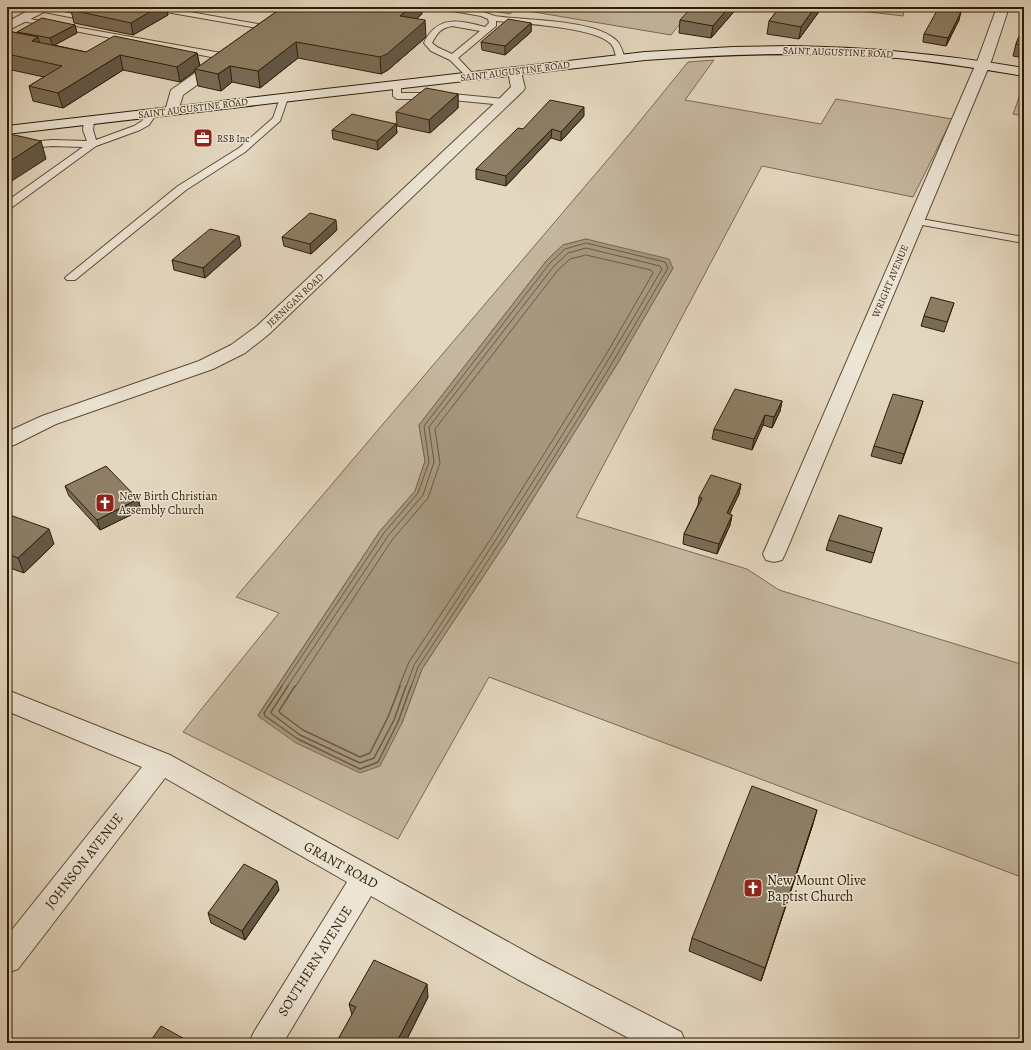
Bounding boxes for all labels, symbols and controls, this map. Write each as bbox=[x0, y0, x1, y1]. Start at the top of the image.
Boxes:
street label: SAINT AUGUSTINE ROAD bbox=[783, 44, 893, 60]
street label: SAINT AUGUSTINE ROAD bbox=[459, 58, 571, 84]
street label: SAINT AUGUSTINE ROAD bbox=[137, 95, 249, 121]
office icon: RSB Inc bbox=[192, 127, 214, 149]
place label: RSB Inc bbox=[217, 132, 250, 145]
street label: WRIGHT AVENUE bbox=[868, 243, 911, 320]
street label: JERNIGAN ROAD bbox=[264, 270, 326, 330]
place label: New Birth Christian Assembly Church bbox=[118, 488, 218, 518]
church icon: New Birth Christian Assembly Church bbox=[94, 492, 116, 514]
street label: JOHNSON AVENUE bbox=[40, 809, 128, 913]
street label: GRANT ROAD bbox=[300, 837, 382, 893]
place label: New Mount Olive Baptist Church bbox=[767, 871, 866, 906]
church icon: New Mount Olive Baptist Church bbox=[742, 877, 764, 899]
street label: SOUTHERN AVENUE bbox=[273, 902, 357, 1020]

